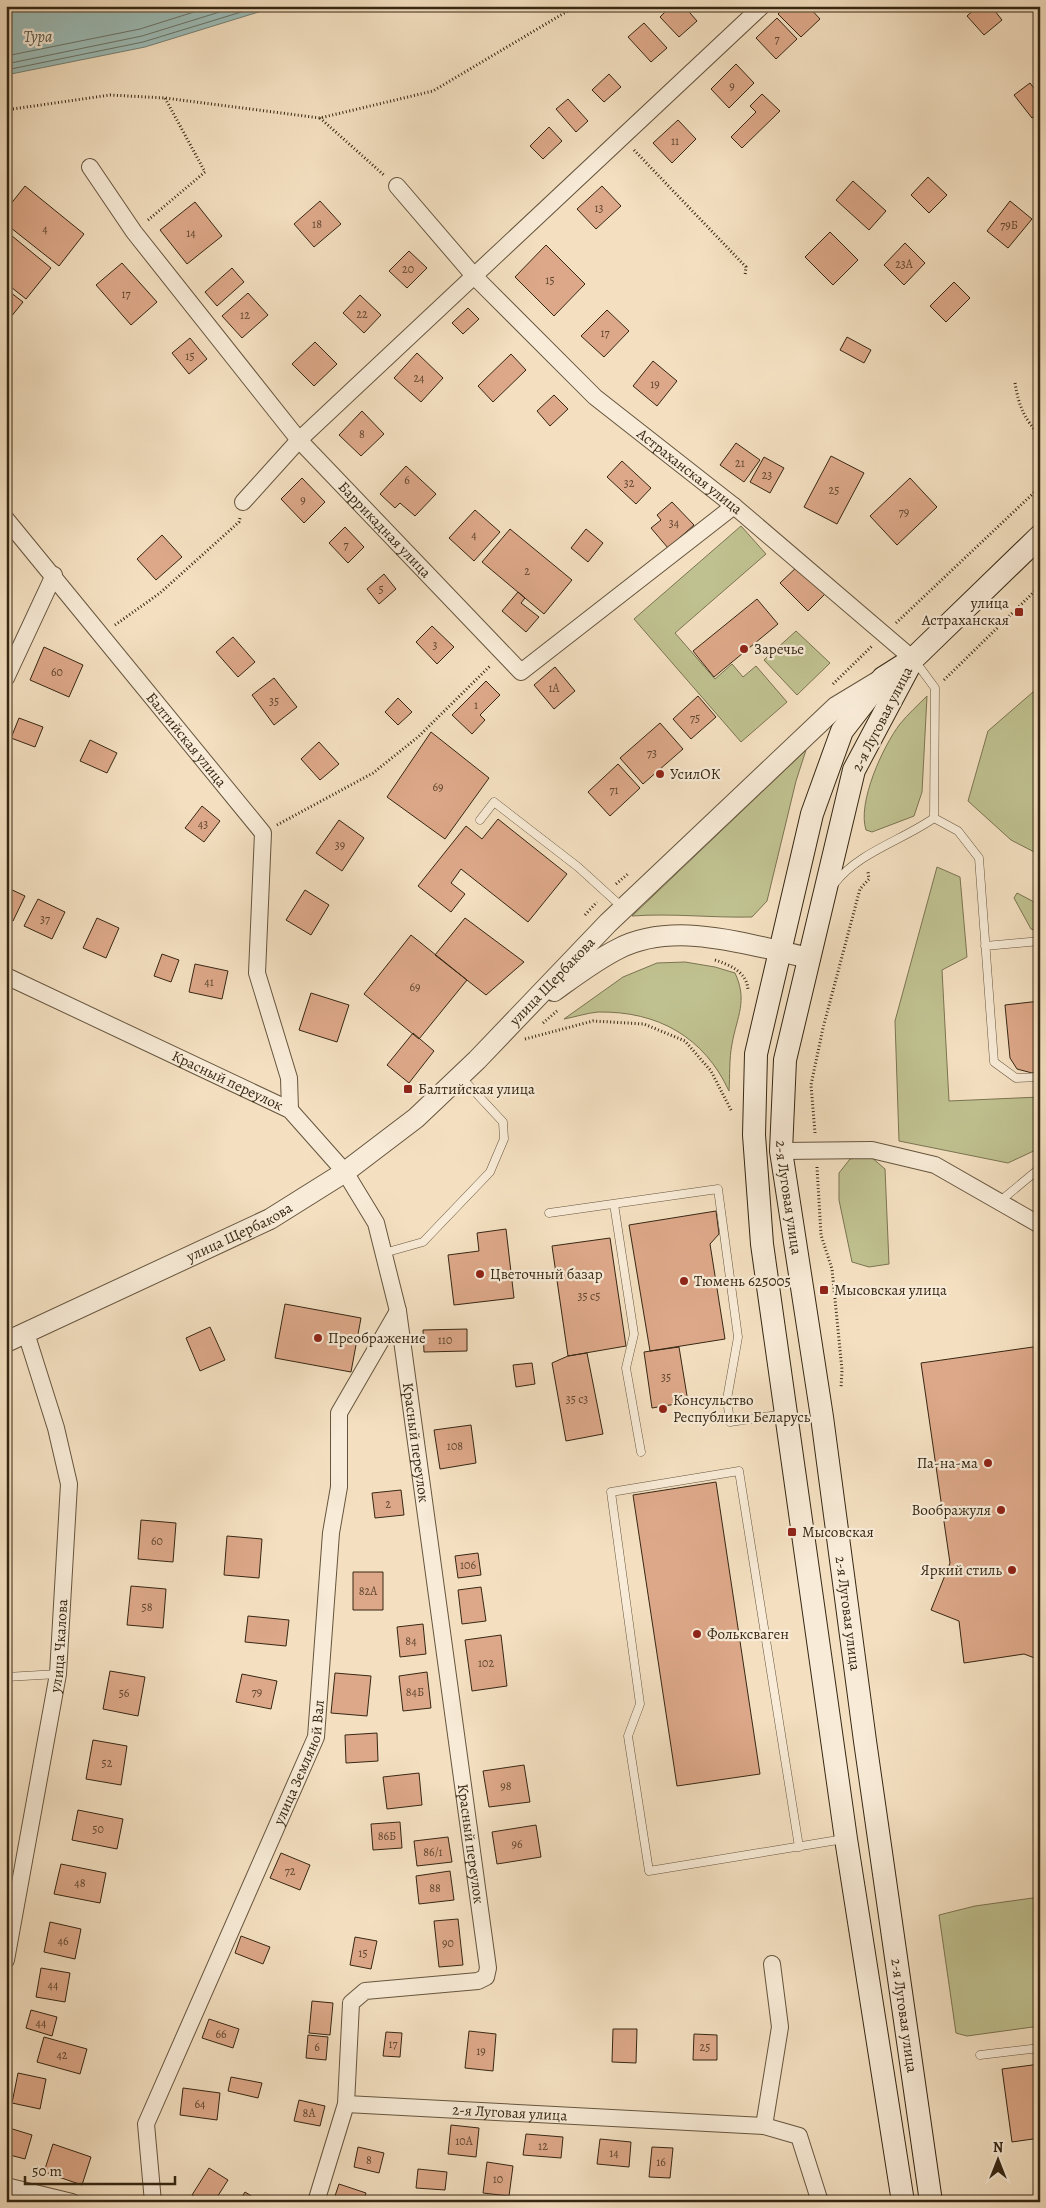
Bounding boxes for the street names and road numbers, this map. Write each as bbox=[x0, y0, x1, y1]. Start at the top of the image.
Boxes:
street label: Астраханская улица bbox=[632, 423, 747, 519]
street label: Баррикадная улица bbox=[334, 477, 436, 582]
street label: 2-я Луговая улица bbox=[847, 663, 917, 775]
street label: Балтийская улица bbox=[142, 688, 231, 791]
street label: улица Щербакова bbox=[504, 933, 599, 1031]
street label: Красный переулок bbox=[169, 1046, 287, 1115]
street label: 2-я Луговая улица bbox=[771, 1140, 807, 1256]
street label: улица Щербакова bbox=[182, 1197, 296, 1267]
street label: Красный переулок bbox=[398, 1381, 434, 1504]
street label: 2-я Луговая улица bbox=[831, 1555, 866, 1672]
street label: улица Чкалова bbox=[45, 1598, 72, 1695]
street label: улица Земляной Вал bbox=[268, 1699, 329, 1829]
street label: Красный переулок bbox=[453, 1782, 489, 1905]
street label: 2-я Луговая улица bbox=[886, 1957, 922, 2074]
street label: 2-я Луговая улица bbox=[452, 2100, 568, 2126]

